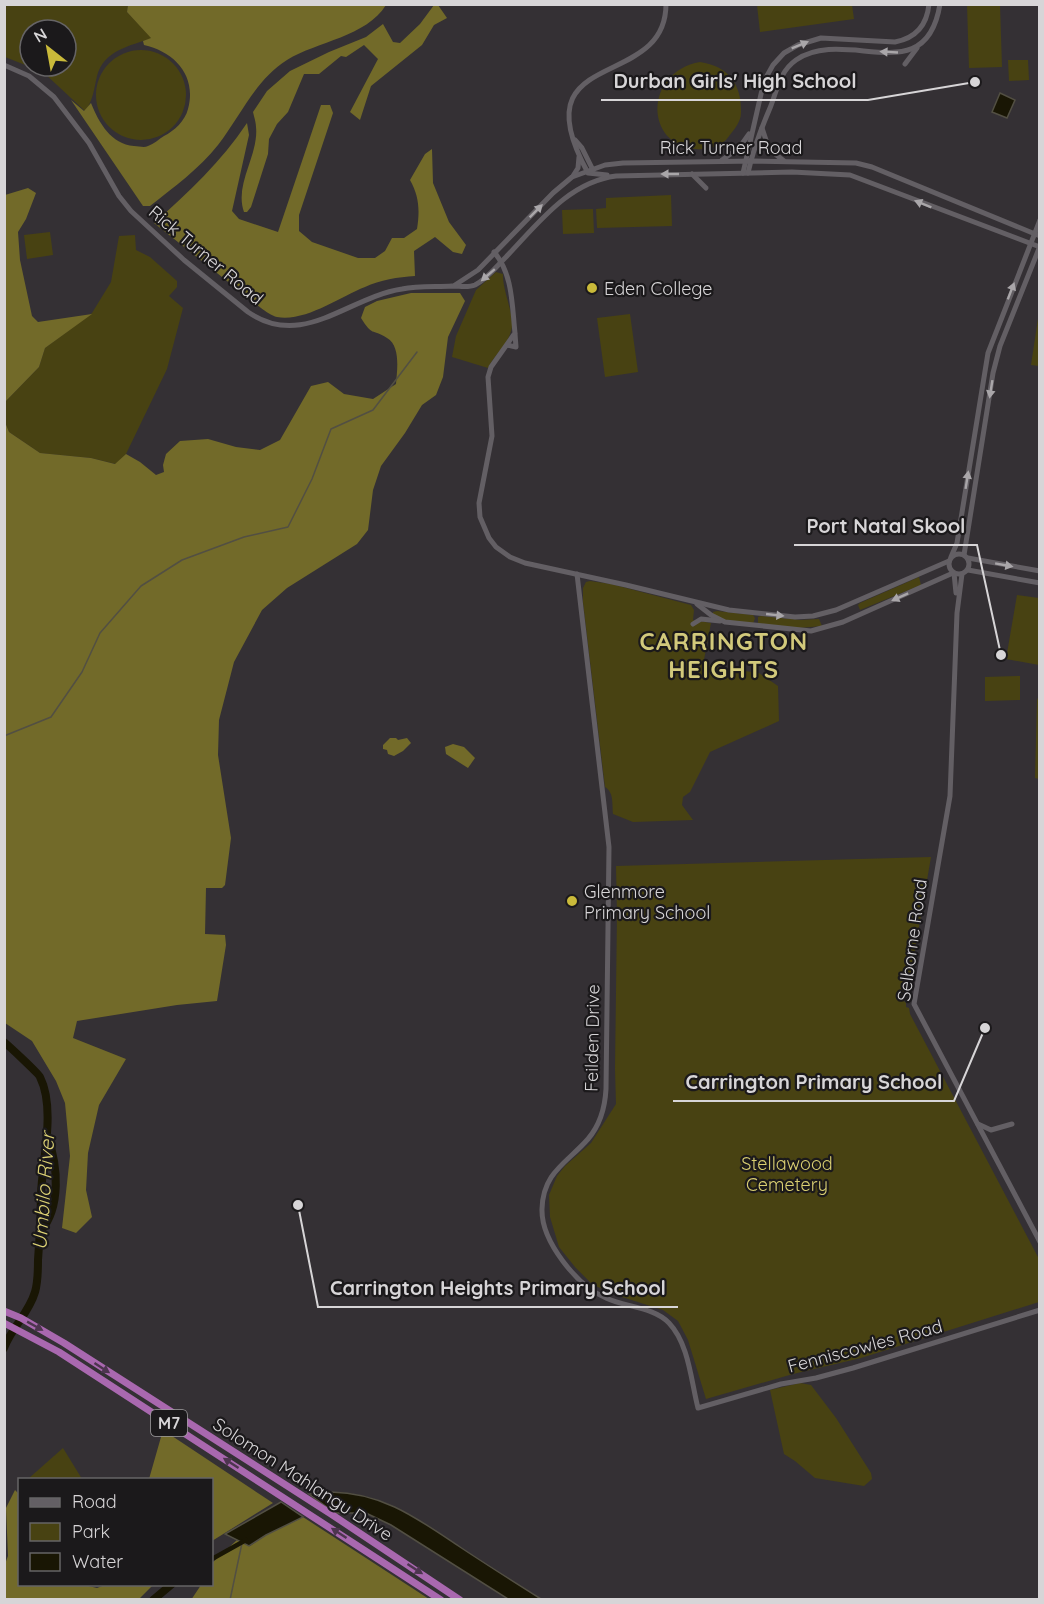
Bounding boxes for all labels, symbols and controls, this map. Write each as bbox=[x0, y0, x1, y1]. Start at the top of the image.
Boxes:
north arrow bbox=[18, 18, 78, 78]
text: N bbox=[30, 24, 50, 47]
one-way arrow bbox=[791, 40, 809, 49]
one-way arrow bbox=[879, 48, 898, 57]
callout: Durban Girls' High School bbox=[601, 62, 868, 100]
text: Durban Girls' High School bbox=[613, 68, 857, 93]
street label: Rick Turner Road bbox=[660, 136, 802, 159]
one-way arrow bbox=[660, 169, 679, 179]
one-way arrow bbox=[913, 198, 931, 208]
street label: Rick Turner Road bbox=[144, 200, 268, 310]
one-way arrow bbox=[528, 204, 542, 218]
one-way arrow bbox=[481, 268, 496, 281]
place label: Eden College bbox=[604, 277, 712, 300]
marker: Eden College bbox=[585, 281, 599, 295]
one-way arrow bbox=[1007, 282, 1017, 300]
one-way arrow bbox=[986, 380, 995, 399]
one-way arrow bbox=[963, 470, 972, 489]
callout: Port Natal Skool bbox=[794, 507, 977, 545]
text: Port Natal Skool bbox=[806, 513, 966, 538]
one-way arrow bbox=[994, 561, 1013, 570]
one-way arrow bbox=[891, 592, 908, 601]
one-way arrow bbox=[765, 610, 784, 620]
district label: CARRINGTON HEIGHTS bbox=[639, 626, 809, 684]
street label: Selborne Road bbox=[892, 877, 932, 1003]
place label: Glenmore Primary School bbox=[584, 880, 710, 924]
marker: Glenmore Primary School bbox=[565, 894, 579, 908]
street label: Feilden Drive bbox=[580, 984, 604, 1092]
callout: Carrington Primary School bbox=[673, 1063, 954, 1101]
text: Carrington Primary School bbox=[686, 1069, 942, 1094]
water label: Umbilo River bbox=[26, 1129, 60, 1251]
park label: Stellawood Cemetery bbox=[741, 1152, 833, 1196]
callout: Carrington Heights Primary School bbox=[318, 1269, 678, 1307]
text: Carrington Heights Primary School bbox=[330, 1275, 666, 1300]
street label: Fenniscowles Road bbox=[785, 1314, 945, 1378]
one-way arrow bbox=[27, 1321, 44, 1331]
one-way arrow bbox=[94, 1362, 110, 1373]
road number: M7 bbox=[151, 1410, 187, 1436]
street label: Solomon Mahlangu Drive bbox=[209, 1412, 397, 1546]
one-way arrow bbox=[223, 1458, 239, 1469]
legend bbox=[18, 1478, 213, 1586]
text: Road bbox=[72, 1490, 117, 1513]
text: Park bbox=[72, 1520, 110, 1543]
one-way arrow bbox=[331, 1528, 347, 1539]
text: Water bbox=[72, 1550, 123, 1573]
one-way arrow bbox=[407, 1564, 423, 1575]

